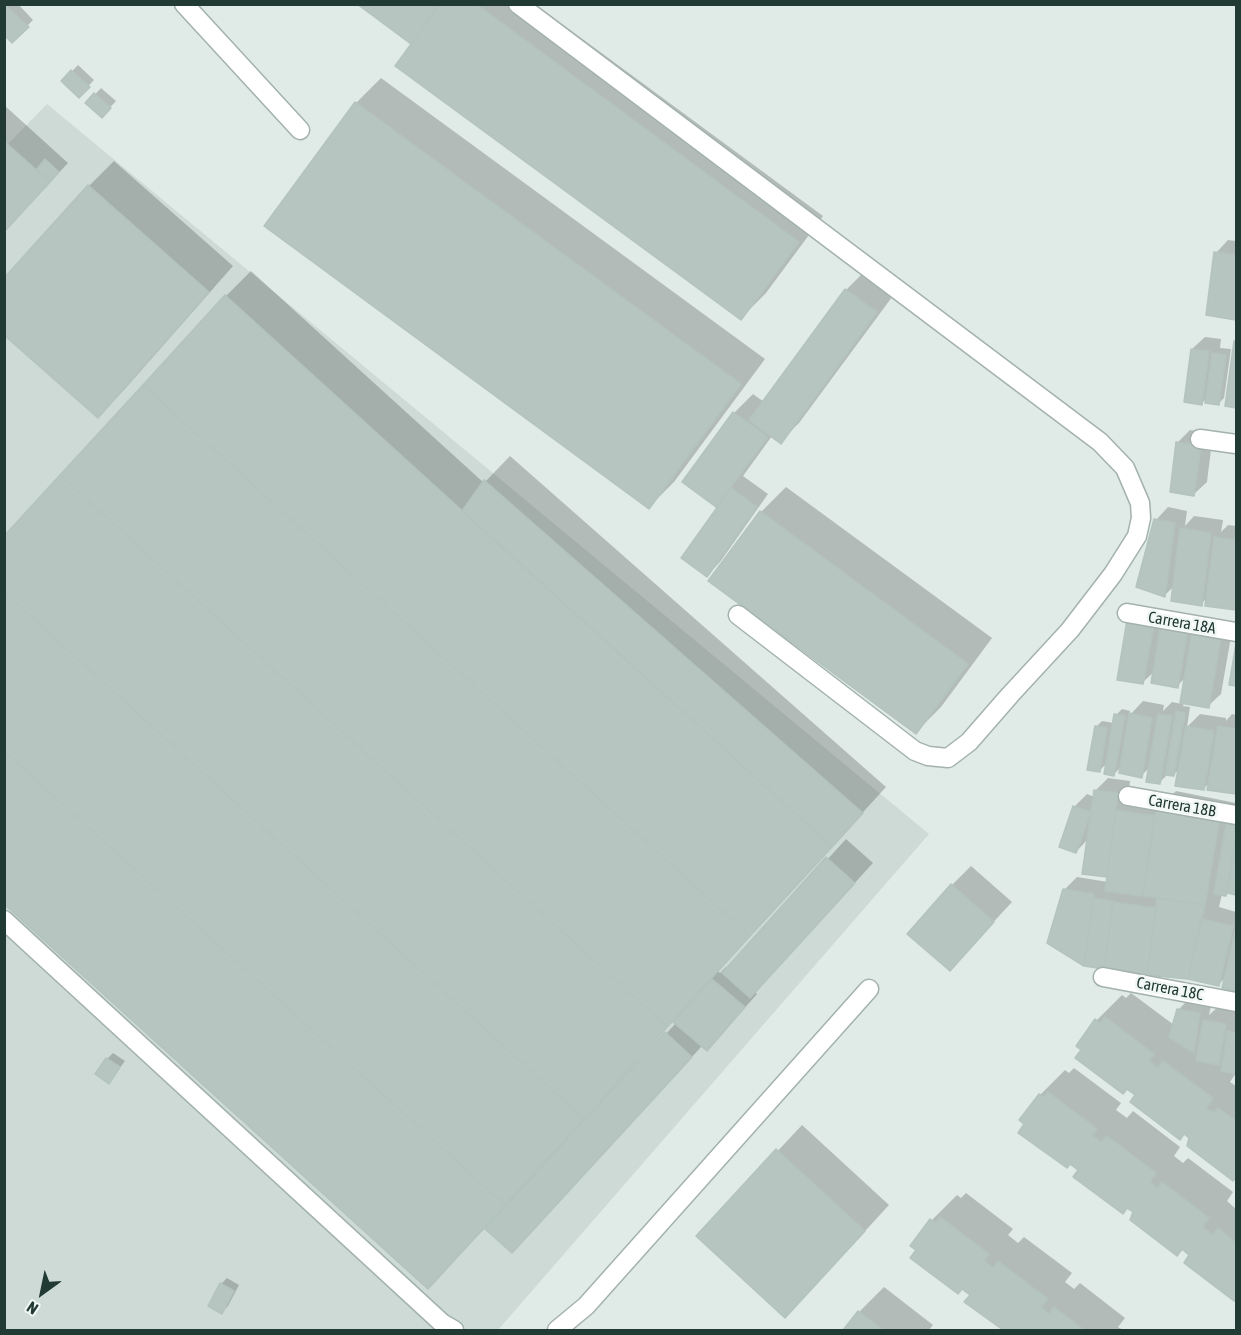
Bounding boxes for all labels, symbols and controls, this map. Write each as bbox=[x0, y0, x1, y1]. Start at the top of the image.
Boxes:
street label: Carrera 18A bbox=[1147, 608, 1217, 638]
street label: Carrera 18B bbox=[1147, 791, 1217, 821]
street label: Carrera 18C bbox=[1135, 973, 1205, 1005]
north arrow bbox=[12, 1263, 72, 1323]
text: N bbox=[23, 1298, 41, 1318]

